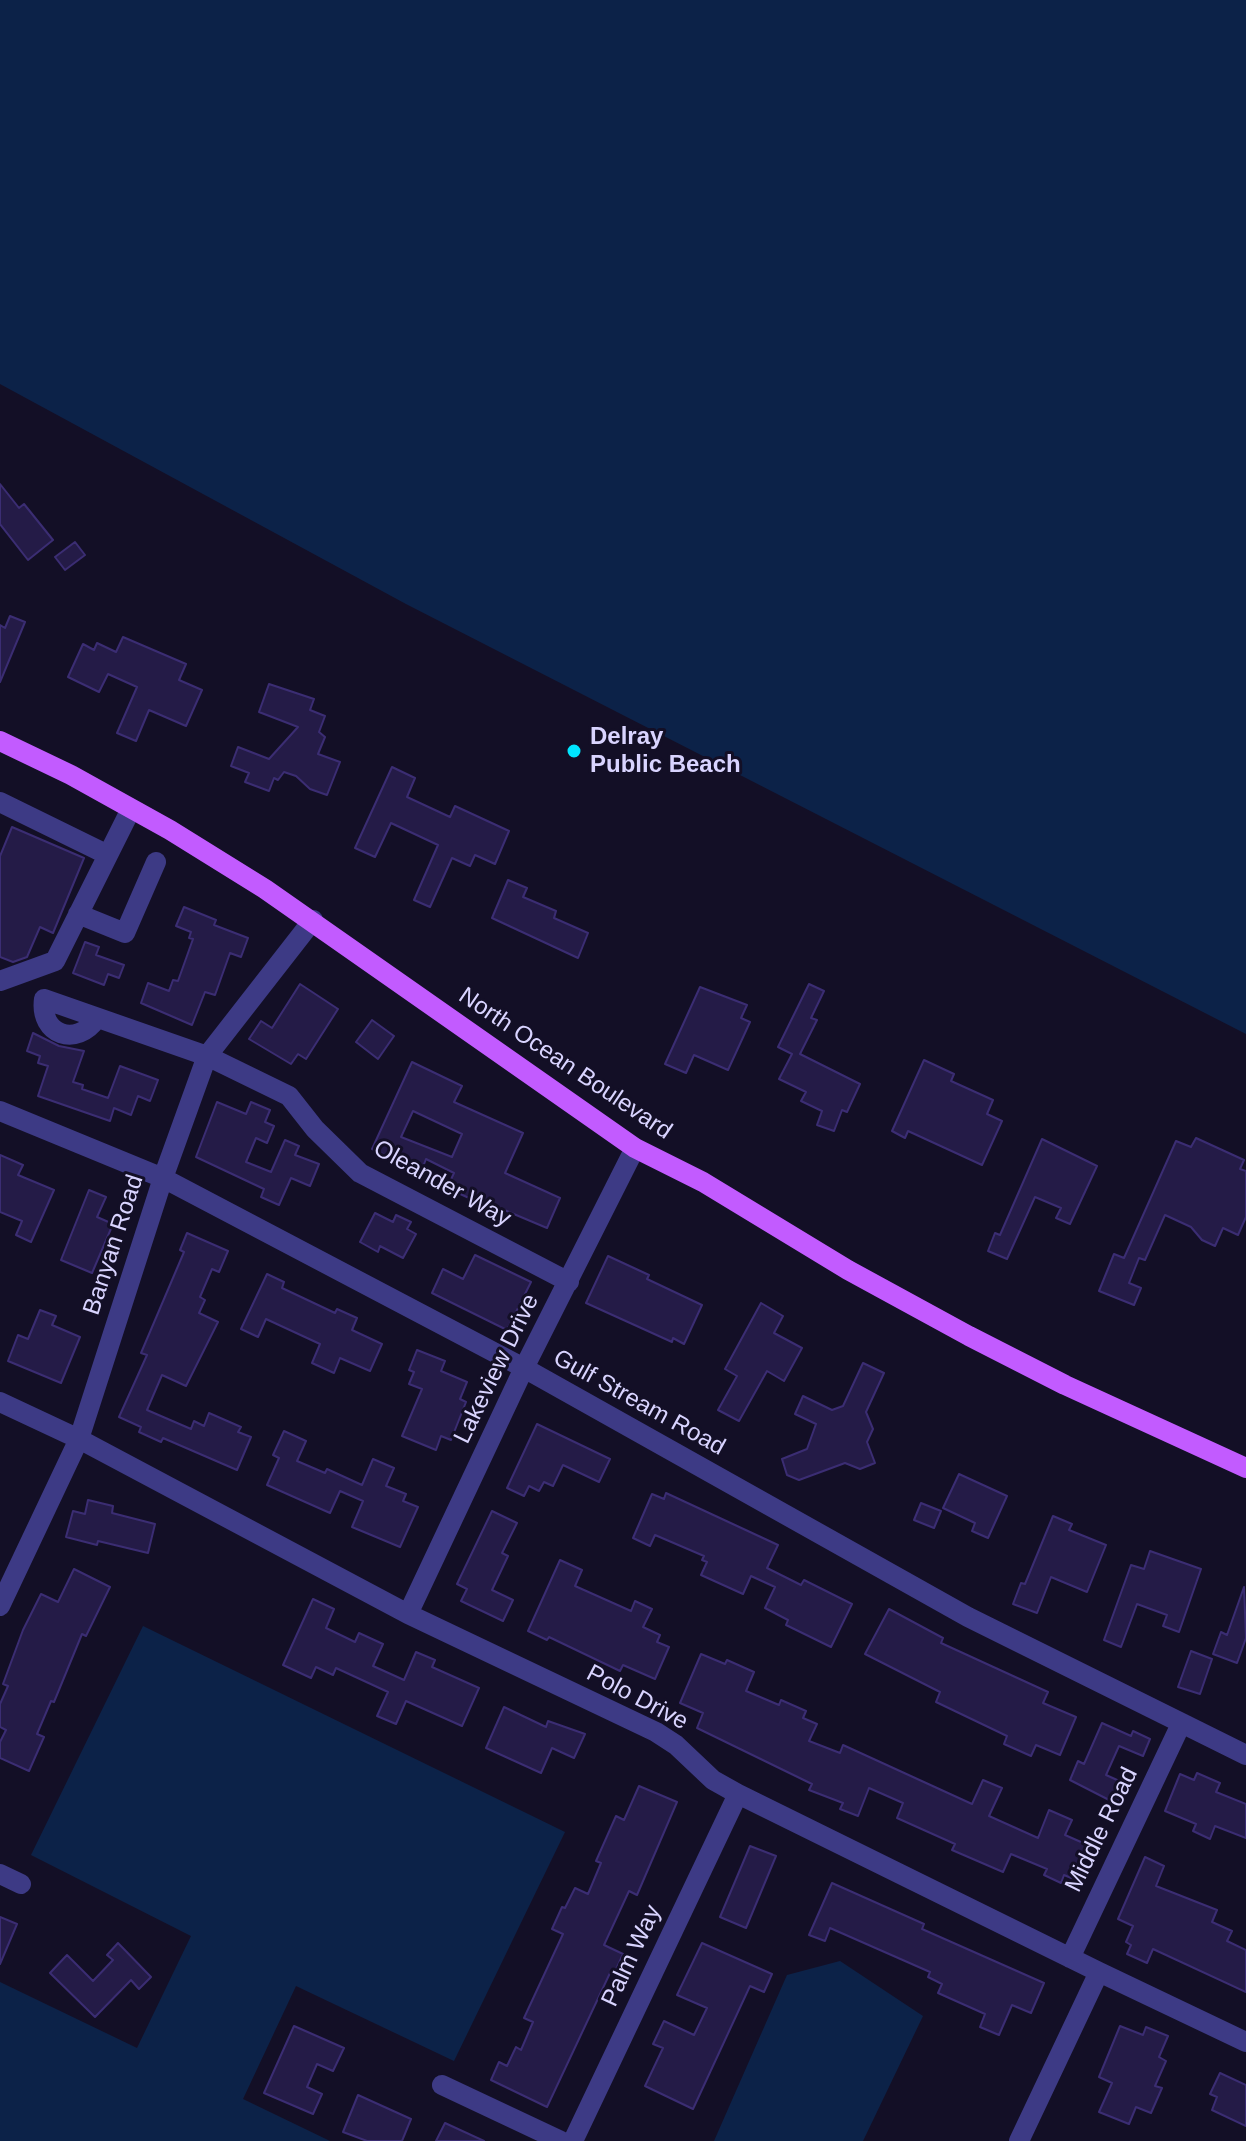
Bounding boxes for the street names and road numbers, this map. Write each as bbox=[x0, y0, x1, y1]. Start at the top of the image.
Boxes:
street label: North Ocean Boulevard bbox=[453, 982, 677, 1146]
street label: Oleander Way bbox=[368, 1134, 516, 1234]
street label: Banyan Road bbox=[78, 1171, 150, 1319]
street label: Lakeview Drive bbox=[448, 1290, 546, 1448]
street label: Gulf Stream Road bbox=[548, 1344, 730, 1462]
street label: Polo Drive bbox=[581, 1659, 693, 1737]
street label: Middle Road bbox=[1060, 1763, 1144, 1897]
street label: Palm Way bbox=[596, 1901, 668, 2011]

